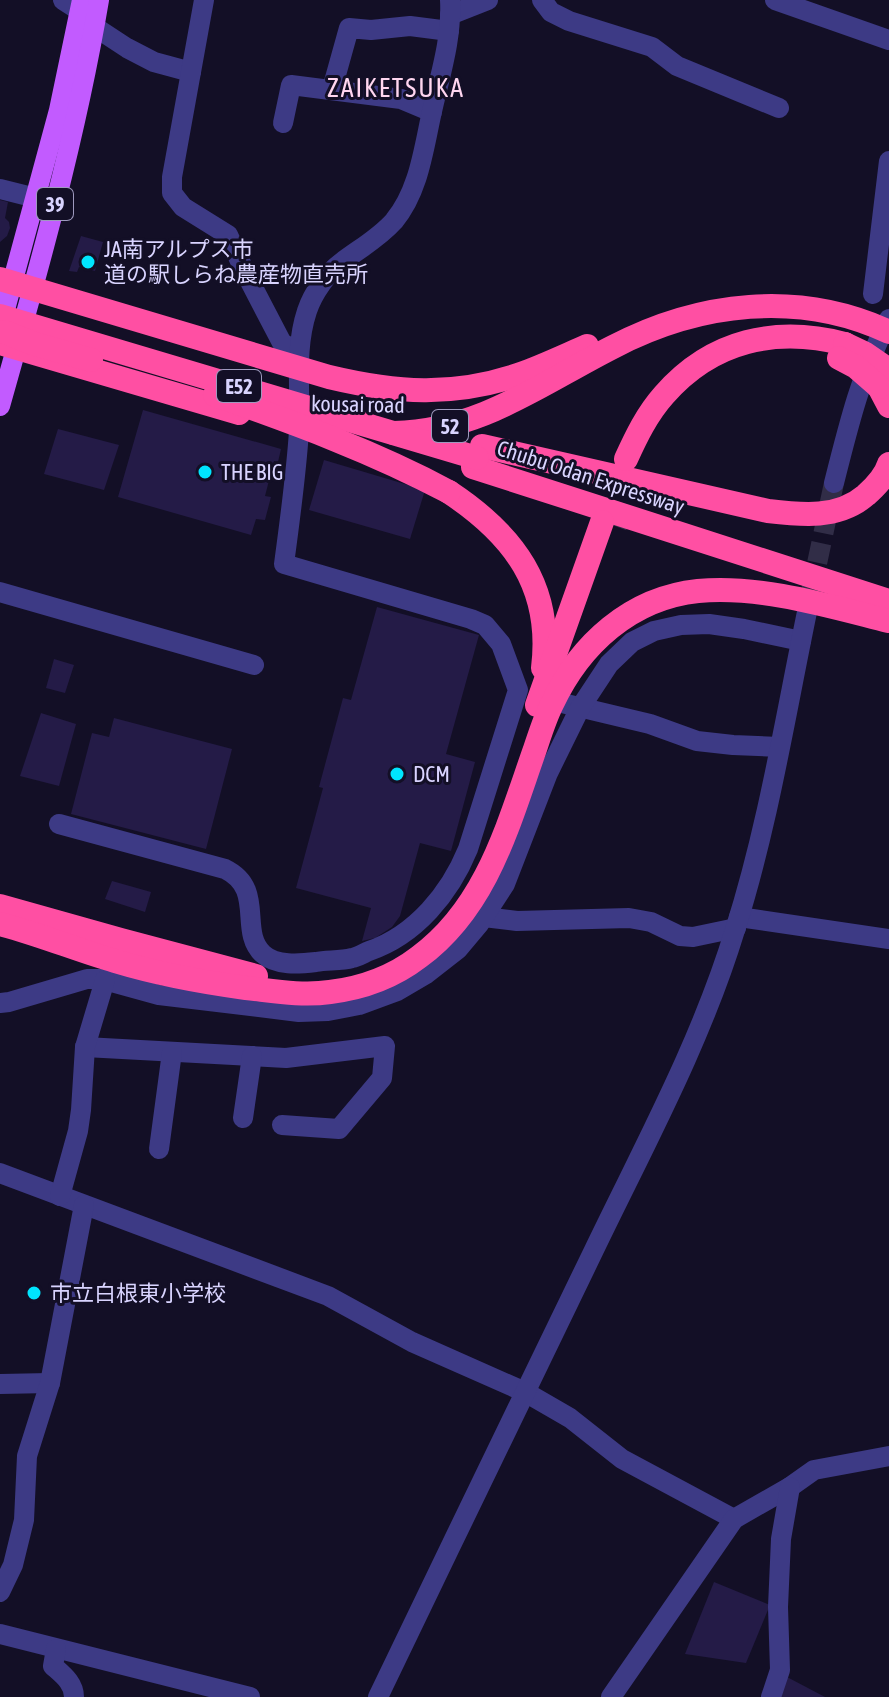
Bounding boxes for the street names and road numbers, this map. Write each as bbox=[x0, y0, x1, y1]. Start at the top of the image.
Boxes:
road number: 39 bbox=[37, 188, 73, 220]
road number: E52 bbox=[217, 370, 261, 402]
street label: kousai road bbox=[311, 390, 405, 418]
road number: 52 bbox=[432, 410, 468, 442]
street label: Chubu Odan Expressway bbox=[494, 434, 688, 520]

